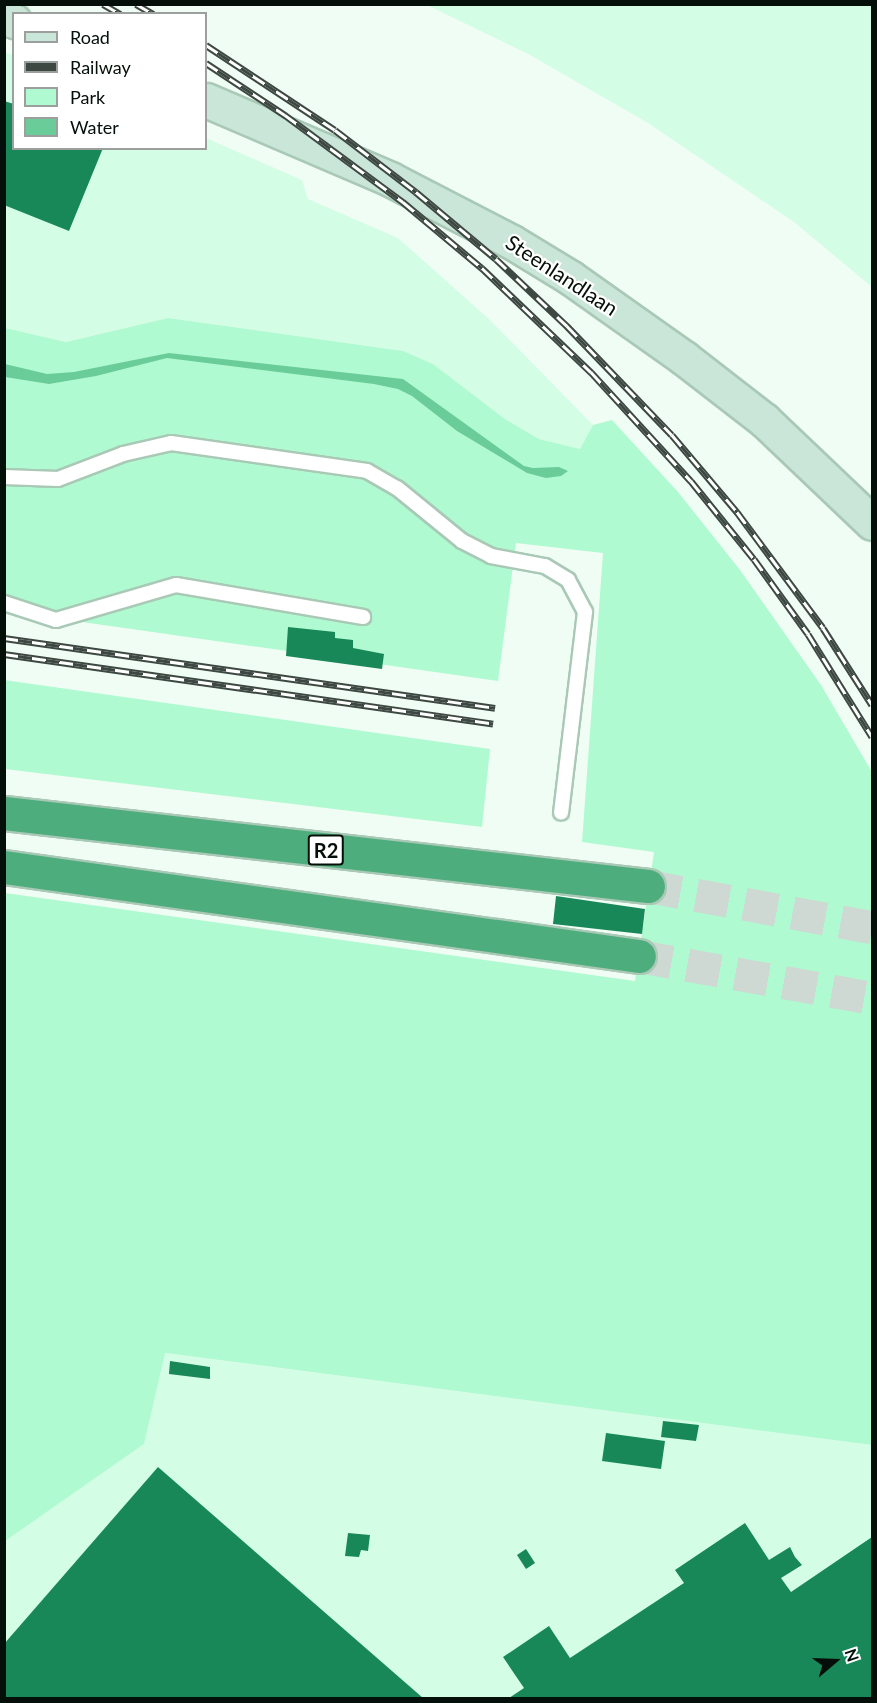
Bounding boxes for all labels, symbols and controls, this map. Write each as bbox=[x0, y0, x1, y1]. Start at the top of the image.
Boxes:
legend bbox=[12, 12, 207, 150]
text: Road bbox=[70, 26, 110, 48]
text: Railway bbox=[70, 56, 131, 78]
text: Park bbox=[70, 86, 105, 108]
text: Water bbox=[70, 116, 119, 138]
street label: Steenlandlaan bbox=[501, 229, 623, 321]
road number: R2 bbox=[306, 833, 346, 867]
north arrow bbox=[805, 1631, 865, 1691]
text: N bbox=[842, 1646, 863, 1664]

